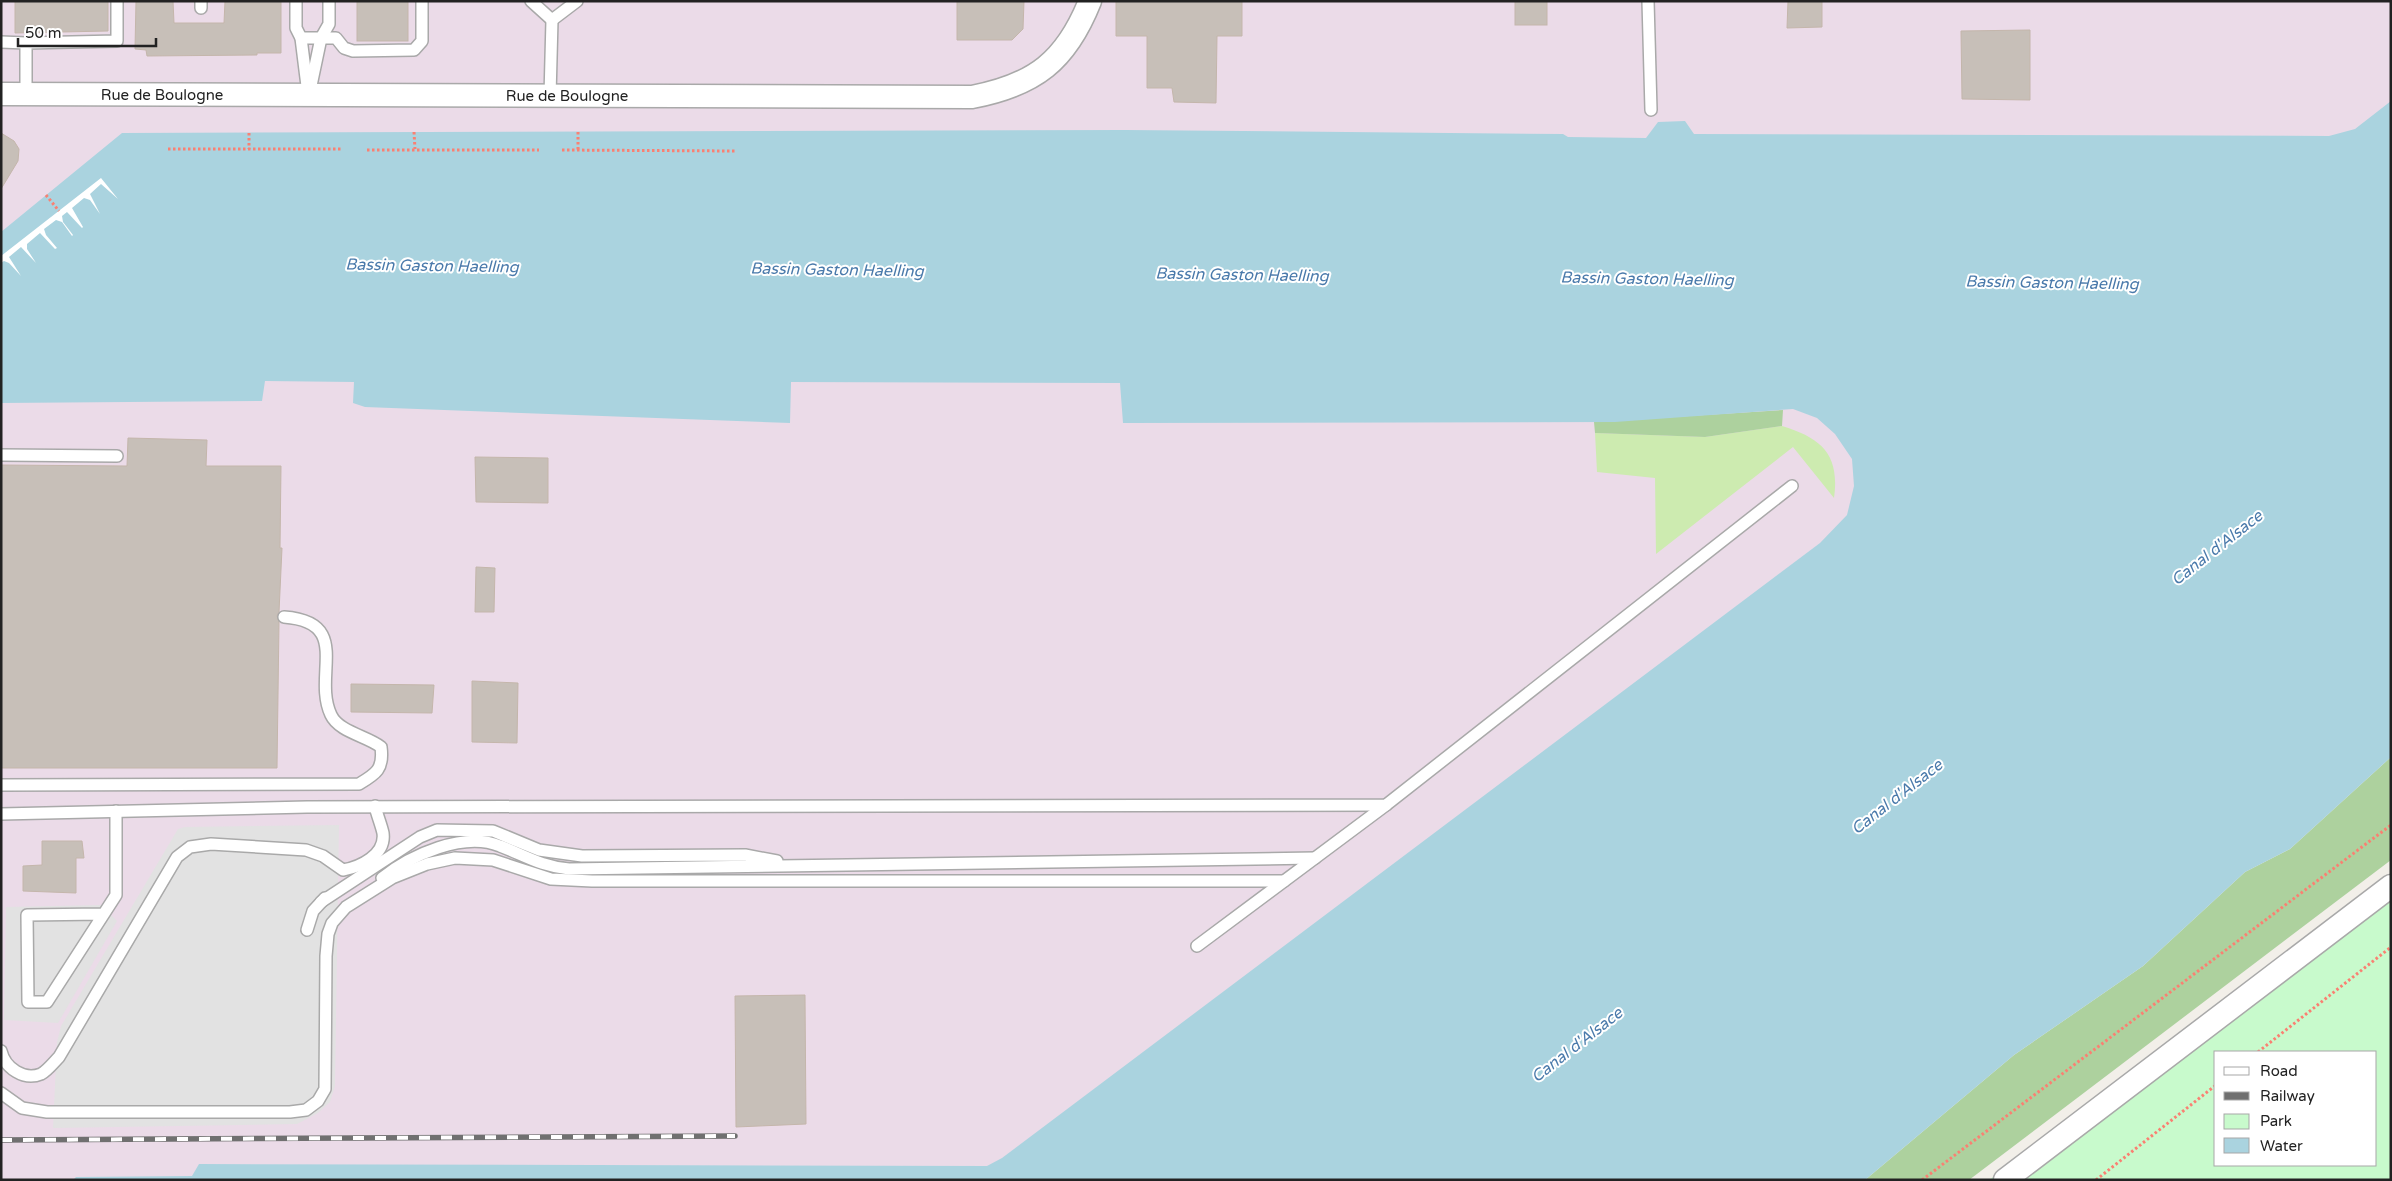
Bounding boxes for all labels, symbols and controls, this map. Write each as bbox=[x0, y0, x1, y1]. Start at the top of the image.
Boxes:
scale bar bbox=[18, 15, 155, 47]
text: 50 m bbox=[25, 24, 62, 42]
street label: Rue de Boulogne bbox=[101, 86, 223, 104]
street label: Rue de Boulogne bbox=[506, 87, 628, 105]
water label: Bassin Gaston Haelling bbox=[345, 254, 520, 278]
water label: Bassin Gaston Haelling bbox=[750, 258, 925, 282]
water label: Bassin Gaston Haelling bbox=[1155, 263, 1330, 287]
water label: Bassin Gaston Haelling bbox=[1560, 267, 1735, 291]
water label: Bassin Gaston Haelling bbox=[1965, 271, 2140, 295]
water label: Canal d'Alsace bbox=[2167, 505, 2267, 590]
water label: Canal d'Alsace bbox=[1847, 754, 1947, 839]
water label: Canal d'Alsace bbox=[1527, 1002, 1627, 1087]
legend bbox=[2214, 1051, 2377, 1166]
text: Road bbox=[2260, 1062, 2298, 1080]
text: Railway bbox=[2260, 1087, 2315, 1105]
text: Park bbox=[2260, 1112, 2292, 1130]
text: Water bbox=[2260, 1137, 2303, 1155]

